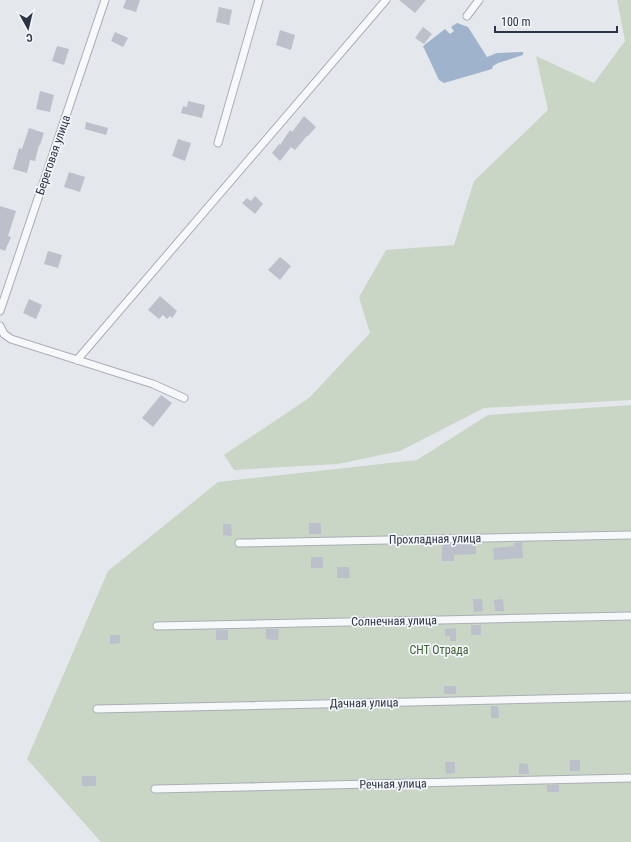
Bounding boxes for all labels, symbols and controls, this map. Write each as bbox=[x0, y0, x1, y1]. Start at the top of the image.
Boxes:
north arrow bbox=[8, 8, 48, 48]
scale bar bbox=[495, 8, 617, 34]
text: 100 m bbox=[501, 15, 531, 29]
text: С bbox=[25, 31, 33, 44]
street label: Береговая улица bbox=[33, 113, 73, 197]
street label: Прохладная улица bbox=[389, 531, 481, 547]
street label: Солнечная улица bbox=[351, 613, 437, 629]
park label: СНТ Отрада bbox=[409, 643, 469, 657]
street label: Дачная улица bbox=[329, 695, 399, 711]
street label: Речная улица bbox=[359, 776, 427, 792]

